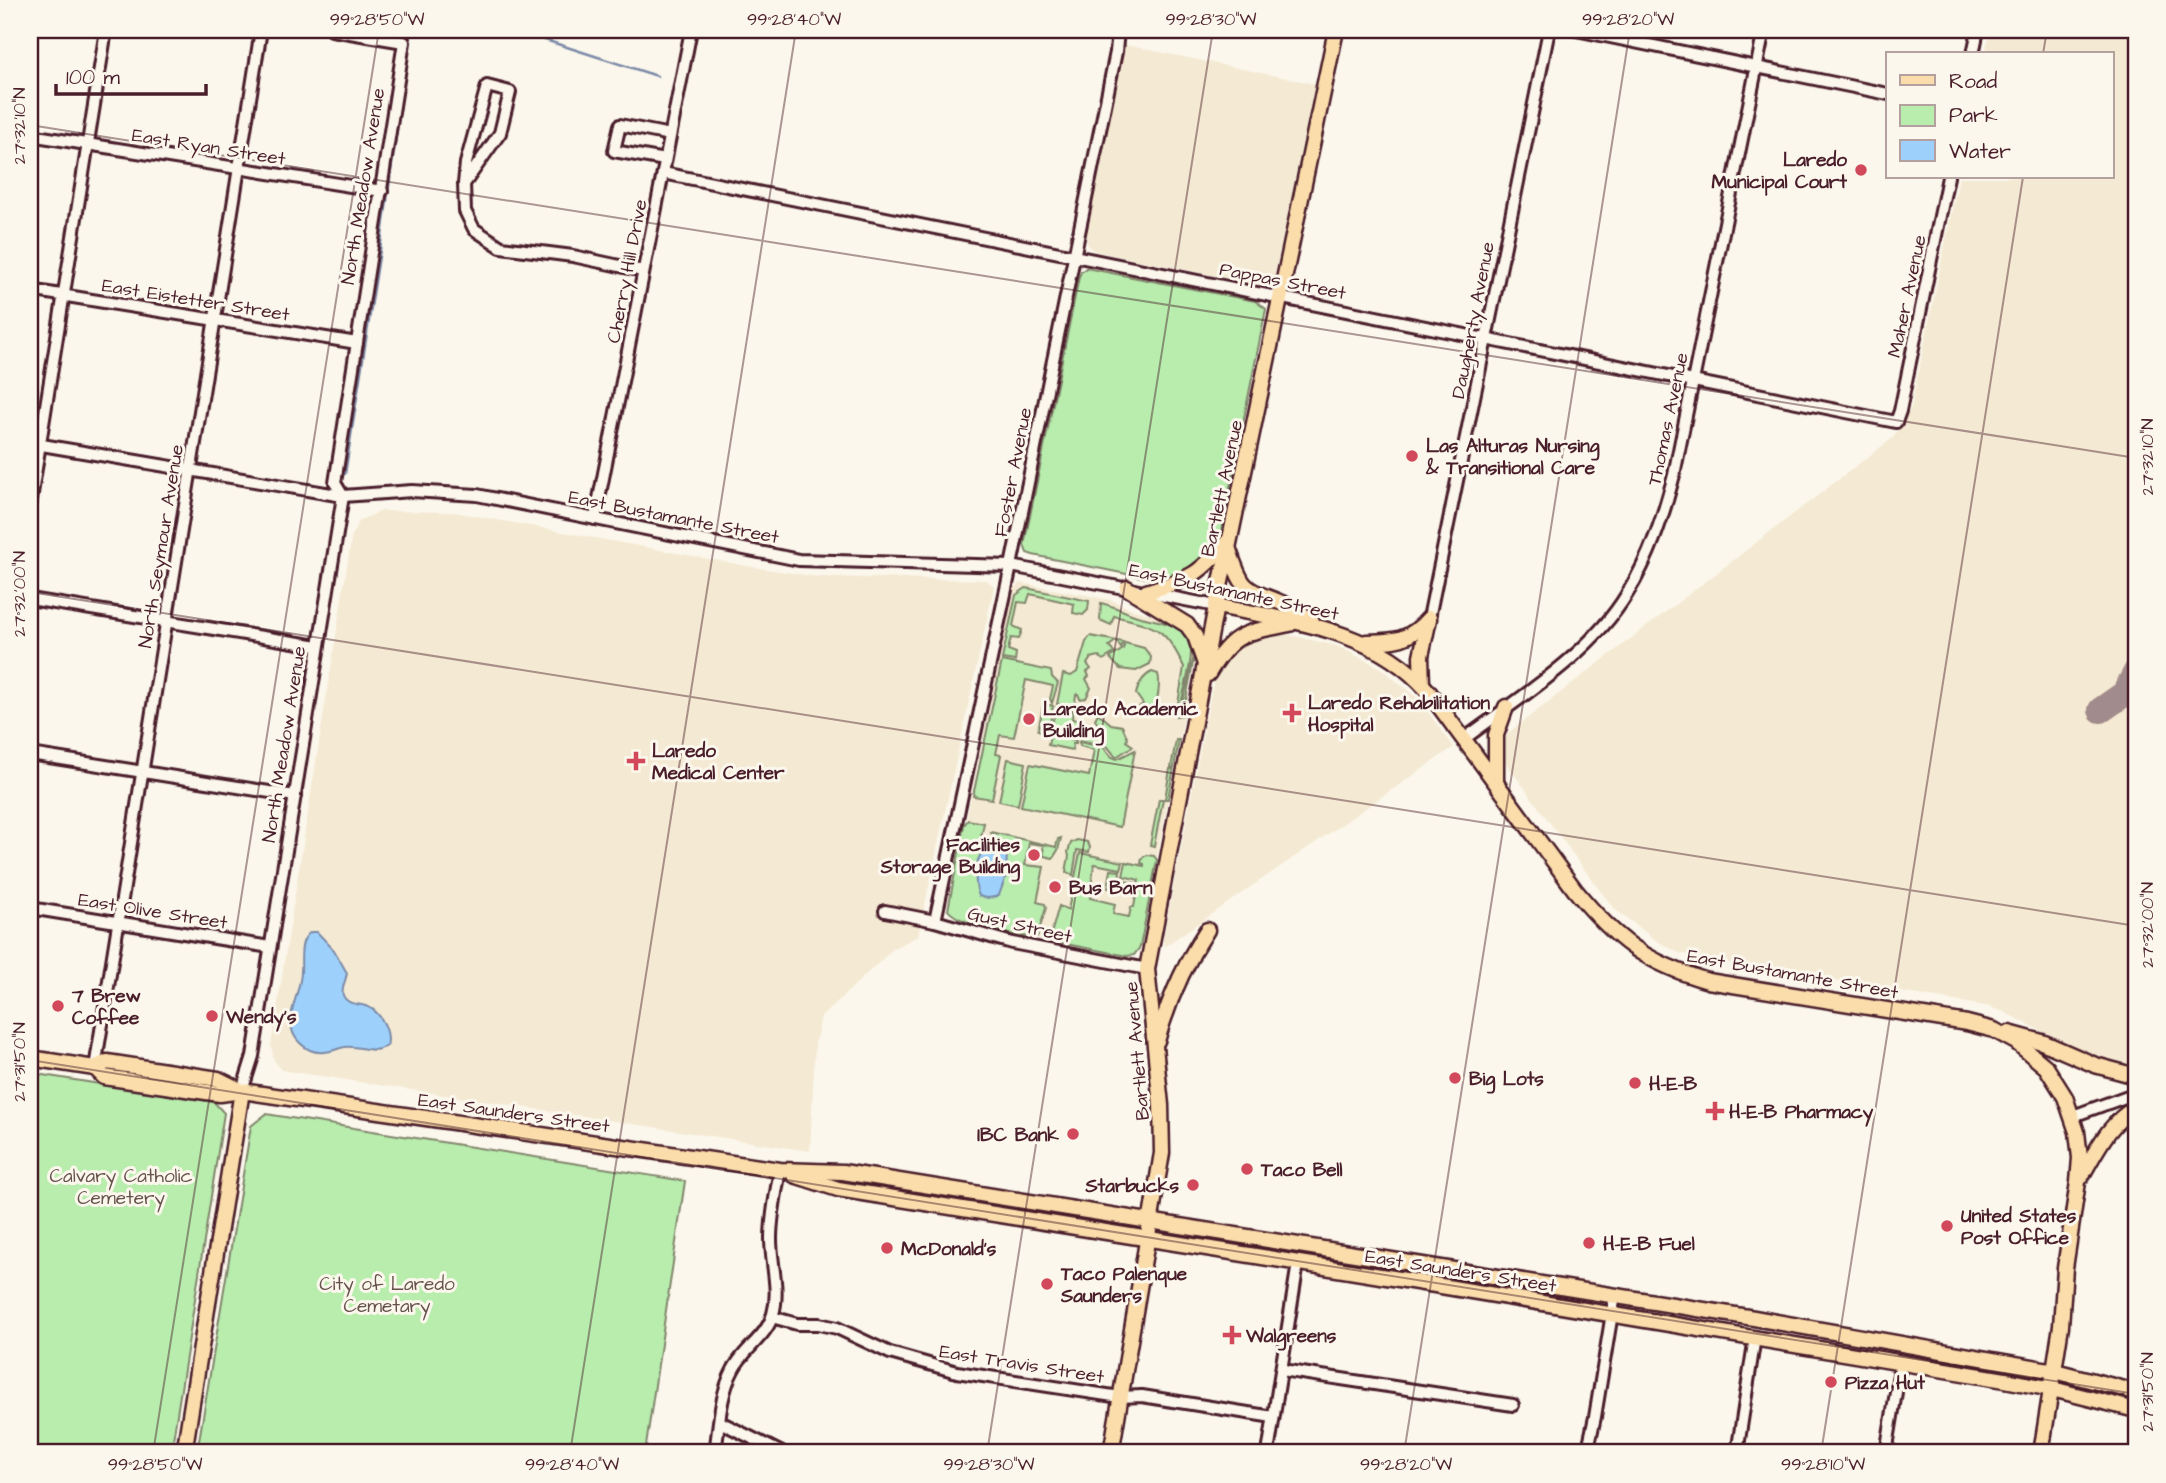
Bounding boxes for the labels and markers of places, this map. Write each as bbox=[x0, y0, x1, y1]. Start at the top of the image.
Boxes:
place label: Laredo Municipal Court bbox=[1712, 147, 1847, 196]
marker: Laredo Municipal Court bbox=[1853, 162, 1869, 178]
place label: Las Alturas Nursing & Transitional Care bbox=[1425, 433, 1600, 482]
marker: Las Alturas Nursing & Transitional Care bbox=[1404, 448, 1420, 464]
place label: Laredo Rehabilitation Hospital bbox=[1308, 690, 1491, 739]
place label: Laredo Academic Building bbox=[1043, 696, 1198, 746]
marker: Laredo Rehabilitation Hospital bbox=[1282, 703, 1302, 723]
marker: Laredo Academic Building bbox=[1021, 711, 1037, 727]
place label: Laredo Medical Center bbox=[652, 738, 785, 787]
marker: Laredo Medical Center bbox=[626, 751, 646, 771]
place label: Facilities Storage Building bbox=[880, 832, 1020, 882]
marker: Facilities Storage Building bbox=[1026, 847, 1042, 863]
place label: Bus Barn bbox=[1069, 875, 1153, 902]
marker: Bus Barn bbox=[1047, 879, 1063, 895]
place label: 7 Brew Coffee bbox=[71, 983, 141, 1032]
marker: 7 Brew Coffee bbox=[50, 998, 66, 1014]
place label: Wendy's bbox=[225, 1004, 297, 1032]
marker: Wendy's bbox=[204, 1008, 220, 1024]
place label: Big Lots bbox=[1469, 1066, 1544, 1094]
marker: Big Lots bbox=[1447, 1070, 1463, 1086]
place label: H-E-B bbox=[1649, 1071, 1698, 1098]
marker: H-E-B bbox=[1627, 1075, 1643, 1091]
place label: H-E-B Pharmacy bbox=[1729, 1099, 1874, 1127]
marker: H-E-B Pharmacy bbox=[1707, 1103, 1723, 1119]
place label: IBC Bank bbox=[977, 1122, 1059, 1149]
marker: IBC Bank bbox=[1065, 1126, 1081, 1142]
place label: Taco Bell bbox=[1260, 1157, 1343, 1184]
marker: Taco Bell bbox=[1239, 1161, 1255, 1177]
place label: Starbucks bbox=[1084, 1173, 1179, 1200]
marker: Starbucks bbox=[1185, 1177, 1201, 1193]
place label: United States Post Office bbox=[1961, 1203, 2077, 1252]
marker: United States Post Office bbox=[1939, 1218, 1955, 1234]
place label: H-E-B Fuel bbox=[1603, 1231, 1695, 1258]
marker: H-E-B Fuel bbox=[1581, 1235, 1597, 1251]
place label: McDonald's bbox=[901, 1236, 997, 1263]
marker: McDonald's bbox=[879, 1240, 895, 1256]
place label: Taco Palenque Saunders bbox=[1060, 1261, 1188, 1310]
marker: Taco Palenque Saunders bbox=[1039, 1276, 1055, 1292]
place label: Walgreens bbox=[1245, 1323, 1337, 1351]
marker: Walgreens bbox=[1224, 1327, 1240, 1343]
place label: Pizza Hut bbox=[1845, 1370, 1925, 1397]
marker: Pizza Hut bbox=[1823, 1374, 1839, 1390]

